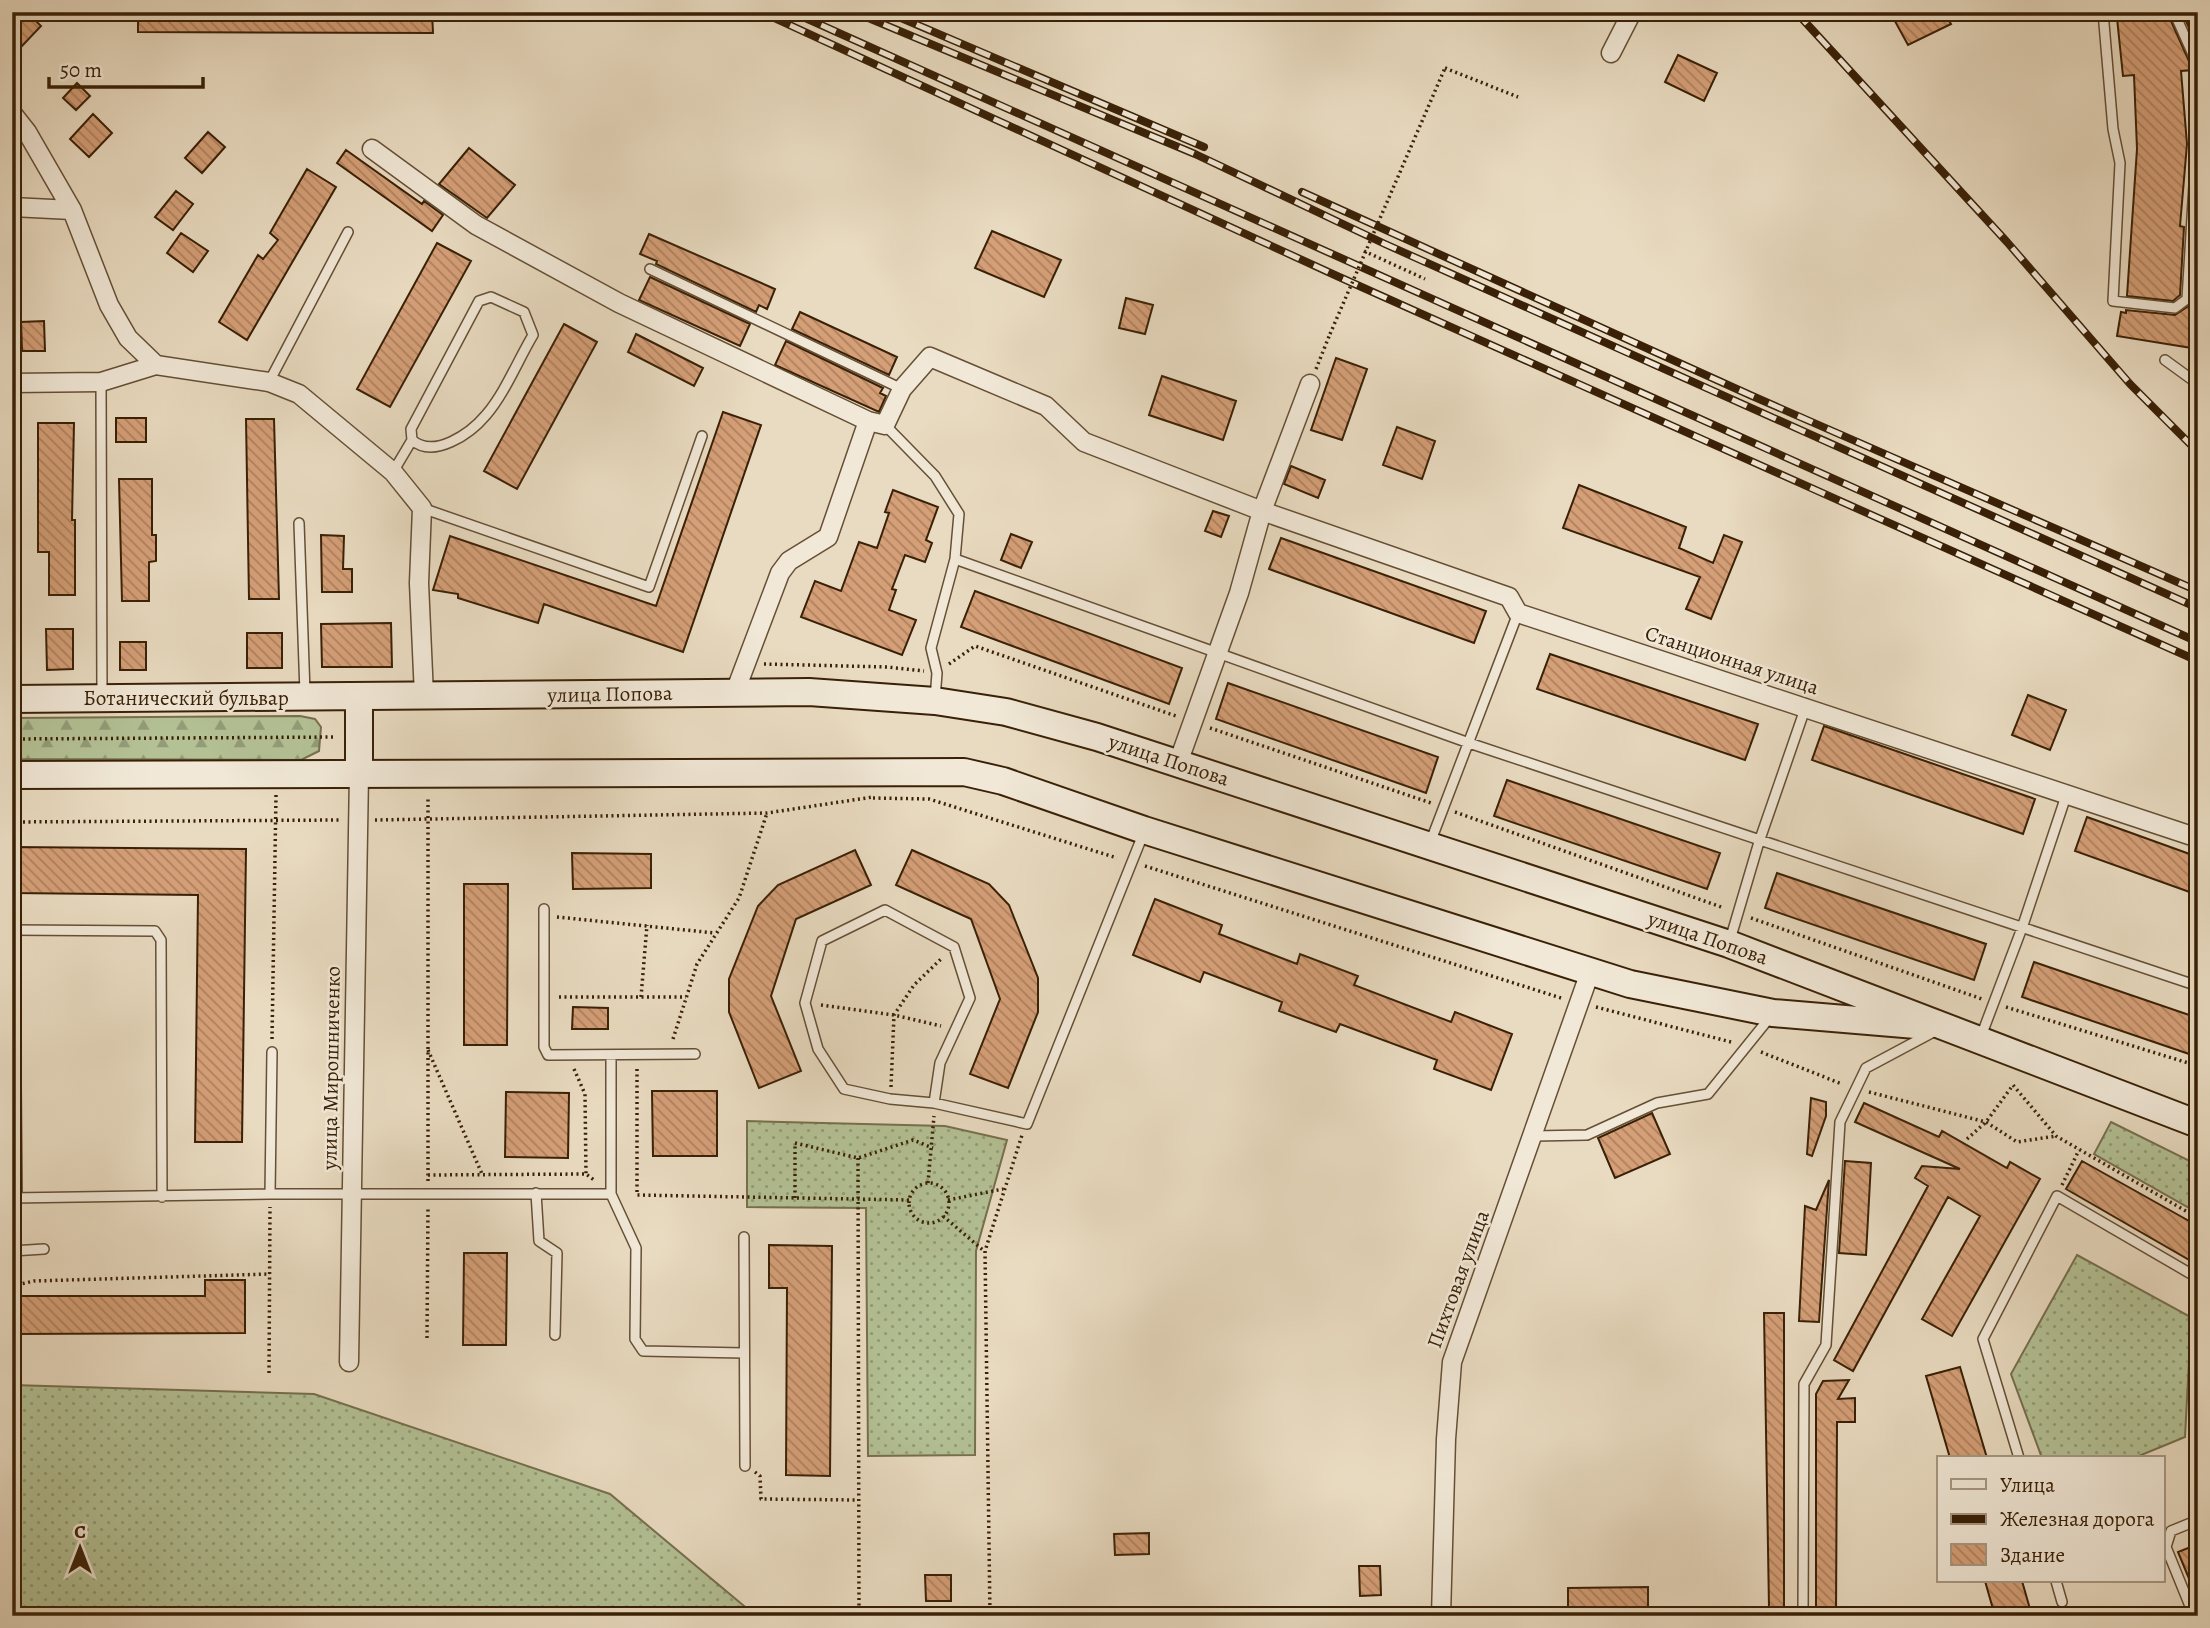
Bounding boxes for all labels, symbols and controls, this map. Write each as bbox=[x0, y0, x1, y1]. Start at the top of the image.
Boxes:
scale bar bbox=[49, 46, 203, 90]
text: 50 m bbox=[60, 56, 102, 84]
street label: Станционная улица bbox=[1642, 619, 1823, 701]
street label: улица Попова bbox=[546, 679, 673, 709]
street label: Ботанический бульвар bbox=[83, 684, 289, 712]
street label: улица Попова bbox=[1104, 727, 1233, 793]
street label: улица Попова bbox=[1643, 904, 1772, 972]
street label: улица Мирошниченко bbox=[315, 966, 347, 1171]
street label: Пихтовая улица bbox=[1420, 1206, 1496, 1352]
legend bbox=[1937, 1456, 2164, 1582]
text: Улица bbox=[2000, 1471, 2055, 1499]
text: Железная дорога bbox=[2000, 1505, 2155, 1533]
north arrow bbox=[46, 1512, 116, 1582]
text: С bbox=[74, 1519, 86, 1545]
text: Здание bbox=[2000, 1541, 2065, 1569]

